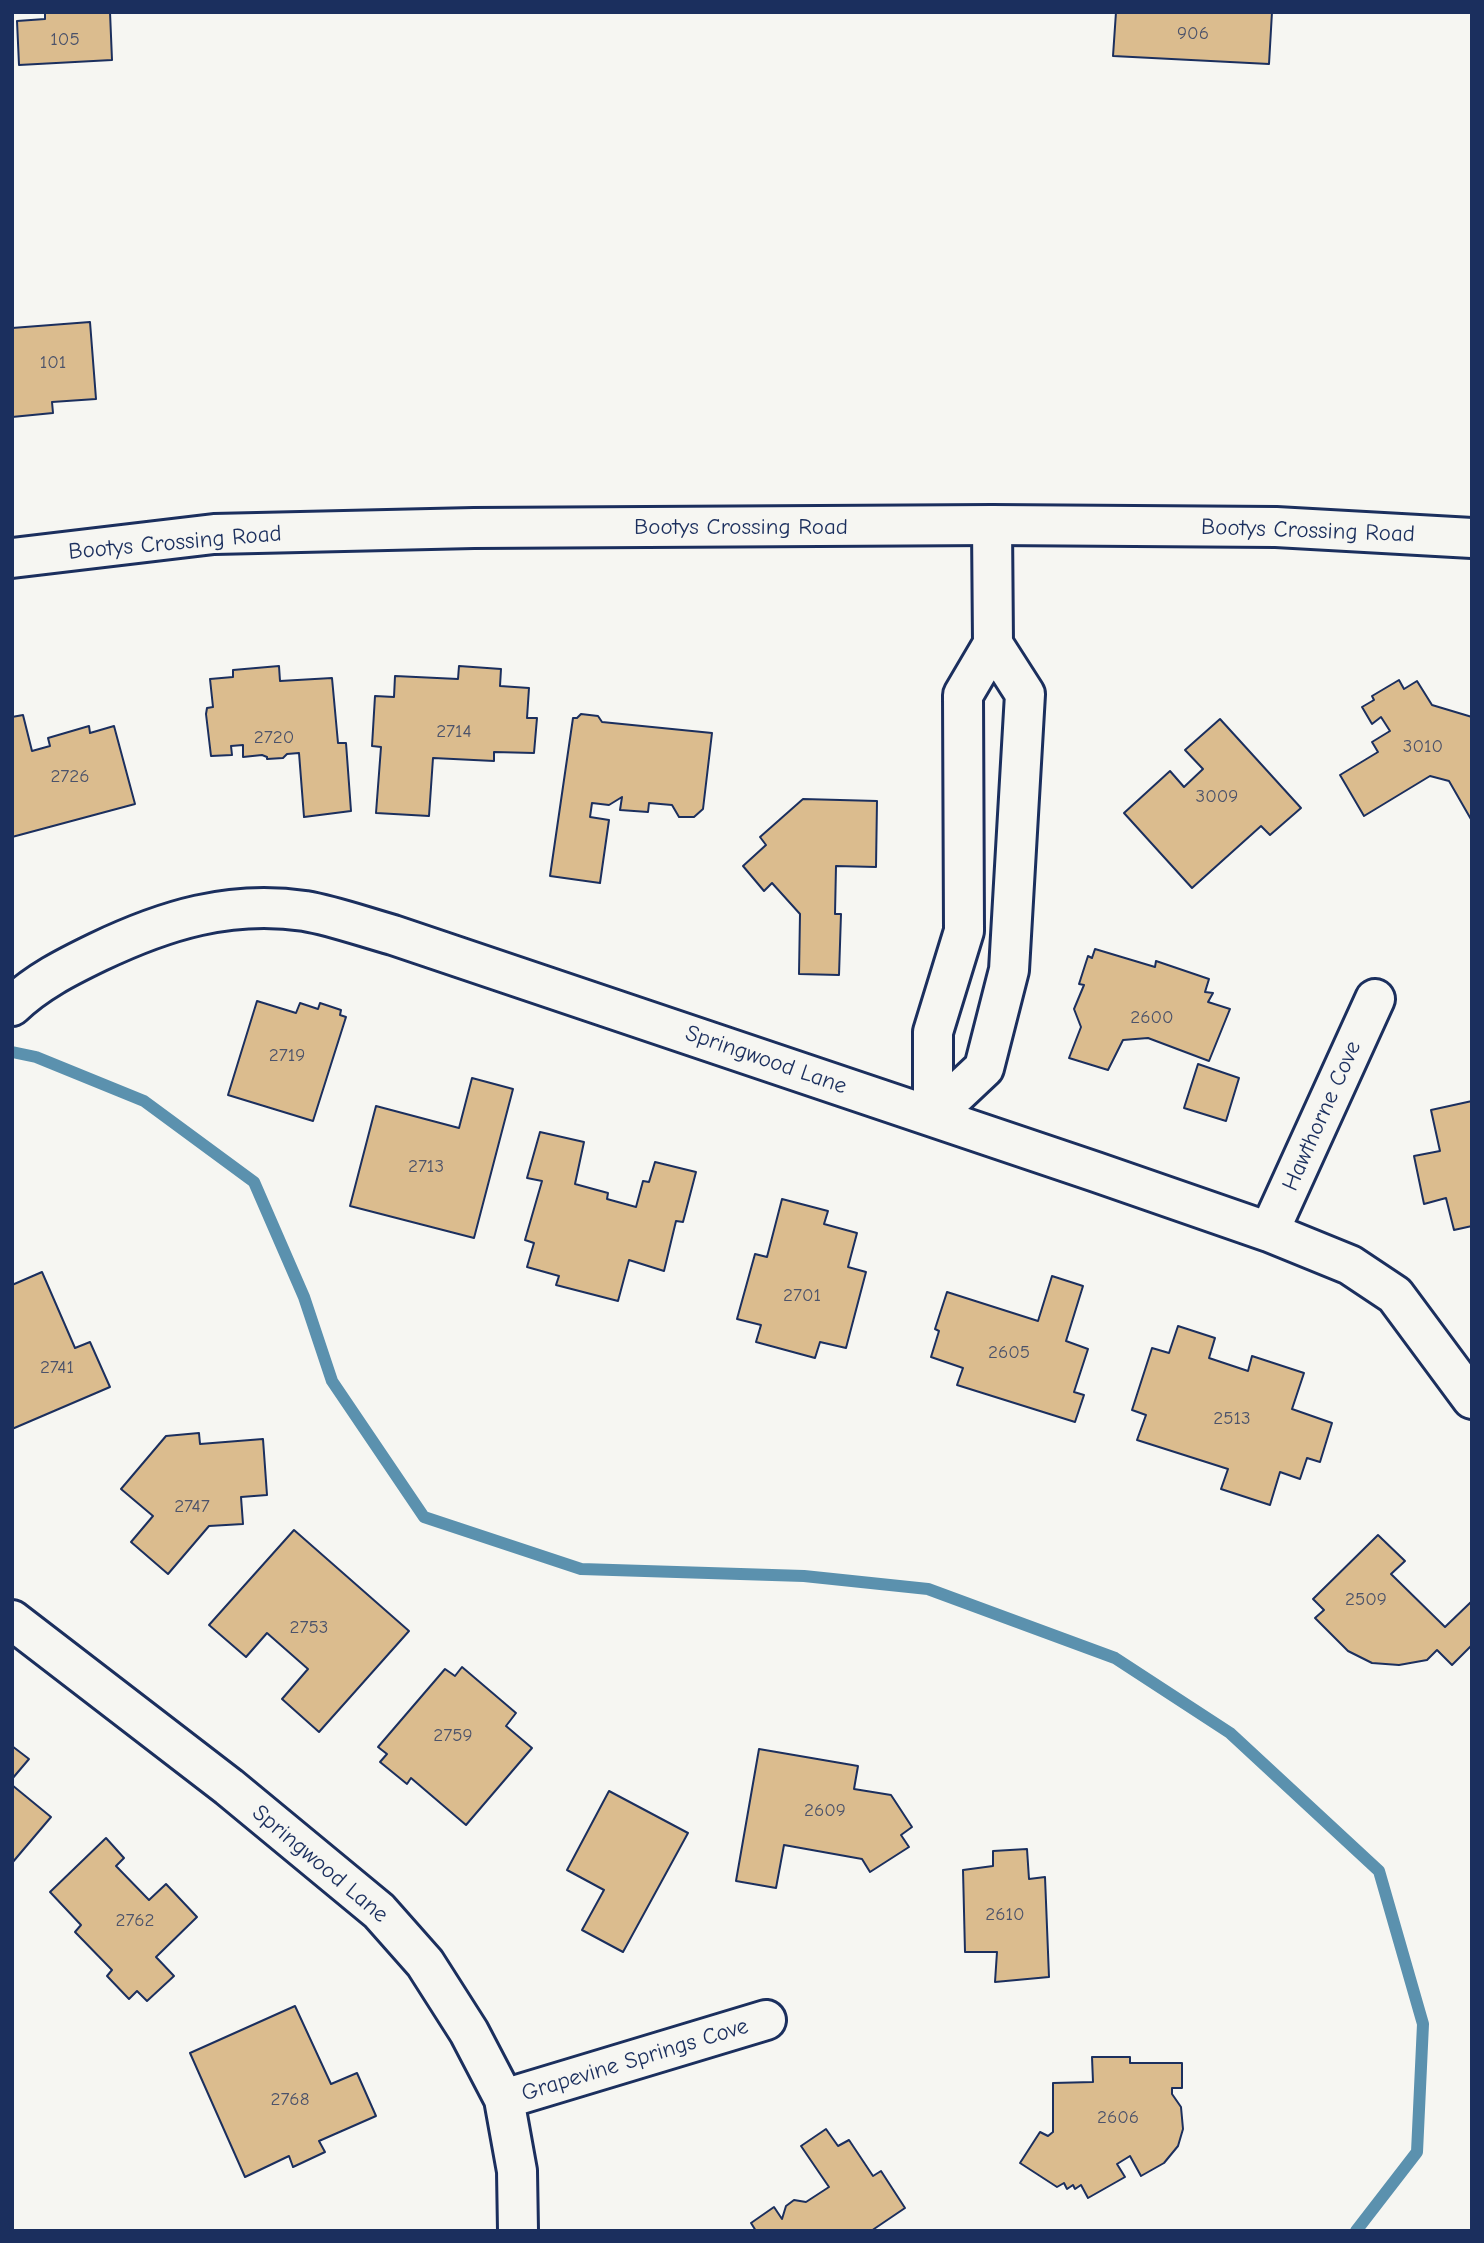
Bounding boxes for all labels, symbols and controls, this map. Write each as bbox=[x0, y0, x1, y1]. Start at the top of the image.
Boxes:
house number: 906 bbox=[1177, 23, 1209, 45]
house number: 105 bbox=[50, 29, 80, 51]
house number: 101 bbox=[40, 352, 66, 374]
street label: Bootys Crossing Road bbox=[634, 513, 848, 541]
street label: Bootys Crossing Road bbox=[1201, 513, 1415, 549]
street label: Bootys Crossing Road bbox=[67, 520, 283, 566]
house number: 2714 bbox=[436, 721, 472, 743]
house number: 2720 bbox=[254, 727, 294, 749]
house number: 3010 bbox=[1403, 736, 1443, 758]
house number: 2726 bbox=[50, 766, 90, 788]
house number: 3009 bbox=[1196, 786, 1238, 808]
house number: 2600 bbox=[1130, 1007, 1174, 1029]
street label: Springwood Lane bbox=[682, 1019, 850, 1101]
street label: Hawthorne Cove bbox=[1277, 1037, 1367, 1195]
house number: 2719 bbox=[269, 1045, 305, 1067]
house number: 2713 bbox=[408, 1156, 444, 1178]
house number: 2701 bbox=[783, 1285, 821, 1307]
house number: 2605 bbox=[988, 1342, 1030, 1364]
house number: 2741 bbox=[40, 1357, 74, 1379]
house number: 2513 bbox=[1213, 1408, 1251, 1430]
house number: 2747 bbox=[174, 1496, 210, 1518]
house number: 2509 bbox=[1345, 1589, 1387, 1611]
house number: 2753 bbox=[290, 1617, 328, 1639]
house number: 2759 bbox=[433, 1725, 473, 1747]
street label: Springwood Lane bbox=[246, 1799, 394, 1929]
house number: 2609 bbox=[804, 1800, 846, 1822]
house number: 2610 bbox=[985, 1904, 1025, 1926]
house number: 2762 bbox=[116, 1910, 154, 1932]
street label: Grapevine Springs Cove bbox=[518, 2012, 752, 2108]
house number: 2768 bbox=[271, 2089, 309, 2111]
house number: 2606 bbox=[1097, 2107, 1139, 2129]

